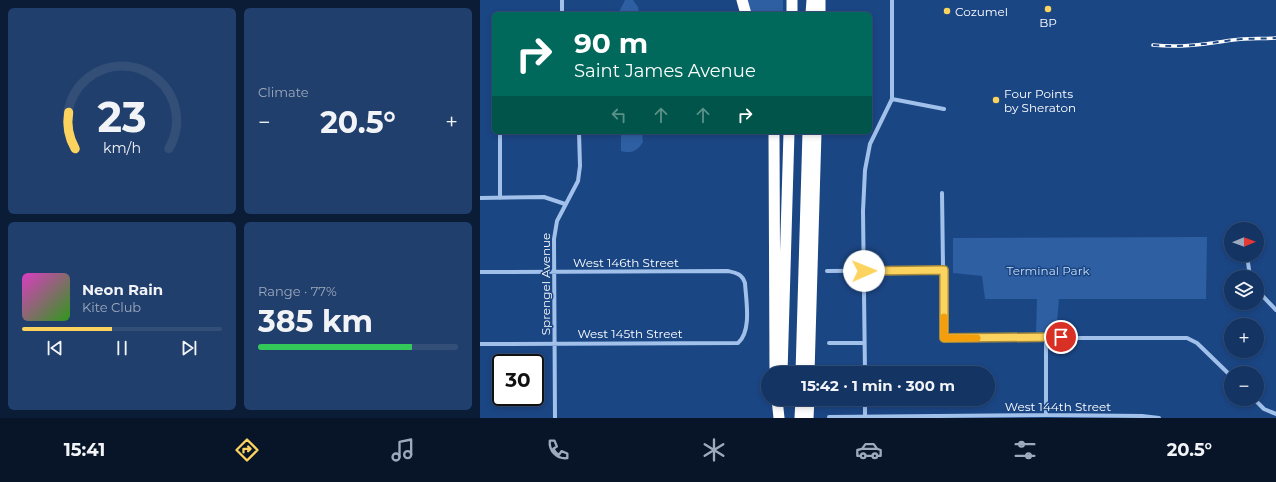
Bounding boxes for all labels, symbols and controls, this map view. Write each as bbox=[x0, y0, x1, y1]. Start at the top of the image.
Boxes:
place label: Cozumel bbox=[955, 4, 1008, 19]
marker: BP bbox=[1043, 4, 1053, 14]
marker: Cozumel bbox=[942, 6, 952, 16]
place label: BP bbox=[1039, 15, 1057, 30]
text: 90 m bbox=[574, 26, 648, 60]
icon: right bbox=[508, 28, 560, 80]
text: Saint James Avenue bbox=[574, 60, 756, 82]
text: Climate bbox=[258, 84, 309, 100]
place label: Four Points by Sheraton bbox=[1004, 86, 1076, 115]
text: 23 bbox=[97, 92, 147, 142]
marker: Four Points by Sheraton bbox=[991, 95, 1001, 105]
text: 20.5° bbox=[320, 104, 396, 141]
icon: left bbox=[608, 104, 630, 126]
icon: ahead bbox=[650, 104, 672, 126]
icon: ahead bbox=[692, 104, 714, 126]
icon: right bbox=[734, 104, 756, 126]
text: − bbox=[258, 109, 271, 136]
text: + bbox=[445, 109, 458, 136]
text: km/h bbox=[103, 139, 141, 157]
north arrow bbox=[1224, 222, 1264, 262]
map controls bbox=[1224, 222, 1264, 406]
street label: Sprengel Avenue bbox=[538, 233, 553, 335]
position arrow bbox=[843, 250, 885, 292]
street label: West 146th Street bbox=[573, 255, 679, 270]
park label: Terminal Park bbox=[1006, 263, 1090, 278]
button: layers bbox=[1224, 270, 1264, 310]
text: Neon Rain bbox=[82, 280, 163, 299]
text: Range · 77% bbox=[258, 283, 337, 299]
text: Kite Club bbox=[82, 299, 141, 315]
text: 385 km bbox=[258, 303, 373, 340]
button: + bbox=[1224, 318, 1264, 358]
pin bbox=[1044, 320, 1078, 354]
street label: West 145th Street bbox=[577, 326, 683, 341]
icon: arrive bbox=[1050, 326, 1072, 348]
icon: previous bbox=[44, 337, 66, 359]
icon: pause bbox=[111, 337, 133, 359]
icon: next bbox=[178, 337, 200, 359]
speed limit sign: 30 bbox=[492, 354, 544, 406]
button: − bbox=[1224, 366, 1264, 406]
text: 15:42 · 1 min · 300 m bbox=[801, 376, 955, 395]
street label: West 144th Street bbox=[1005, 399, 1111, 414]
icon: directions bbox=[233, 436, 261, 464]
icon: music bbox=[389, 436, 417, 464]
icon: phone bbox=[544, 436, 572, 464]
icon: climate bbox=[700, 436, 728, 464]
icon: car bbox=[855, 436, 883, 464]
icon: filters bbox=[1011, 436, 1039, 464]
text: 15:41 bbox=[64, 439, 105, 461]
text: 20.5° bbox=[1167, 439, 1212, 461]

